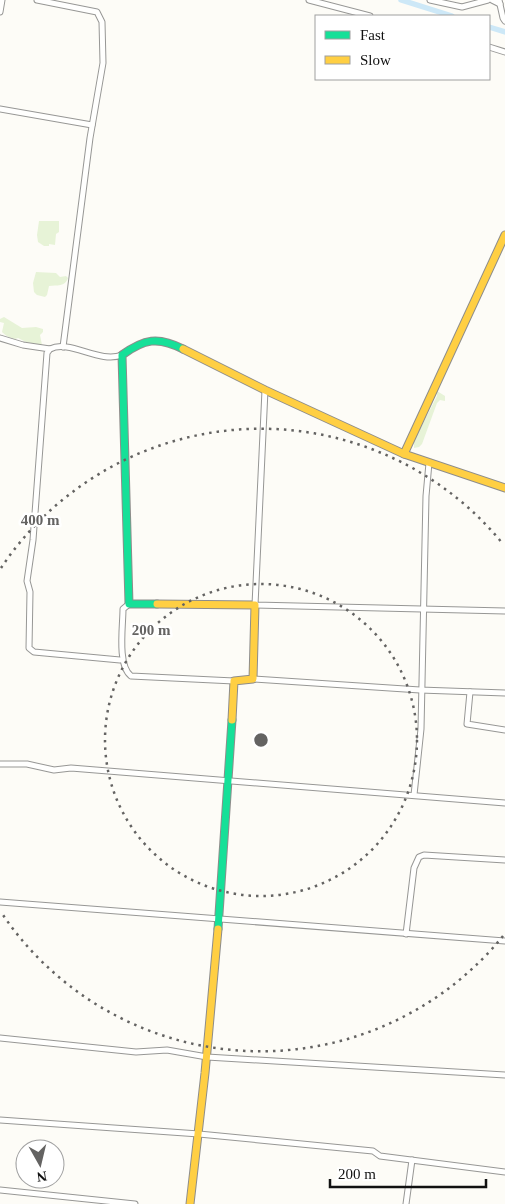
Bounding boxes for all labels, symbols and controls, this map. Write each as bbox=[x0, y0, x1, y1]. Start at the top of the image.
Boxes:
legend bbox=[315, 15, 490, 80]
text: Fast bbox=[360, 27, 386, 43]
text: Slow bbox=[360, 52, 391, 68]
text: 400 m bbox=[21, 512, 60, 528]
text: 200 m bbox=[132, 622, 171, 638]
centre of rings bbox=[252, 731, 270, 749]
north arrow bbox=[15, 1139, 65, 1189]
scale bar bbox=[330, 1156, 486, 1188]
text: 200 m bbox=[338, 1166, 376, 1182]
text: N bbox=[36, 1168, 48, 1185]

